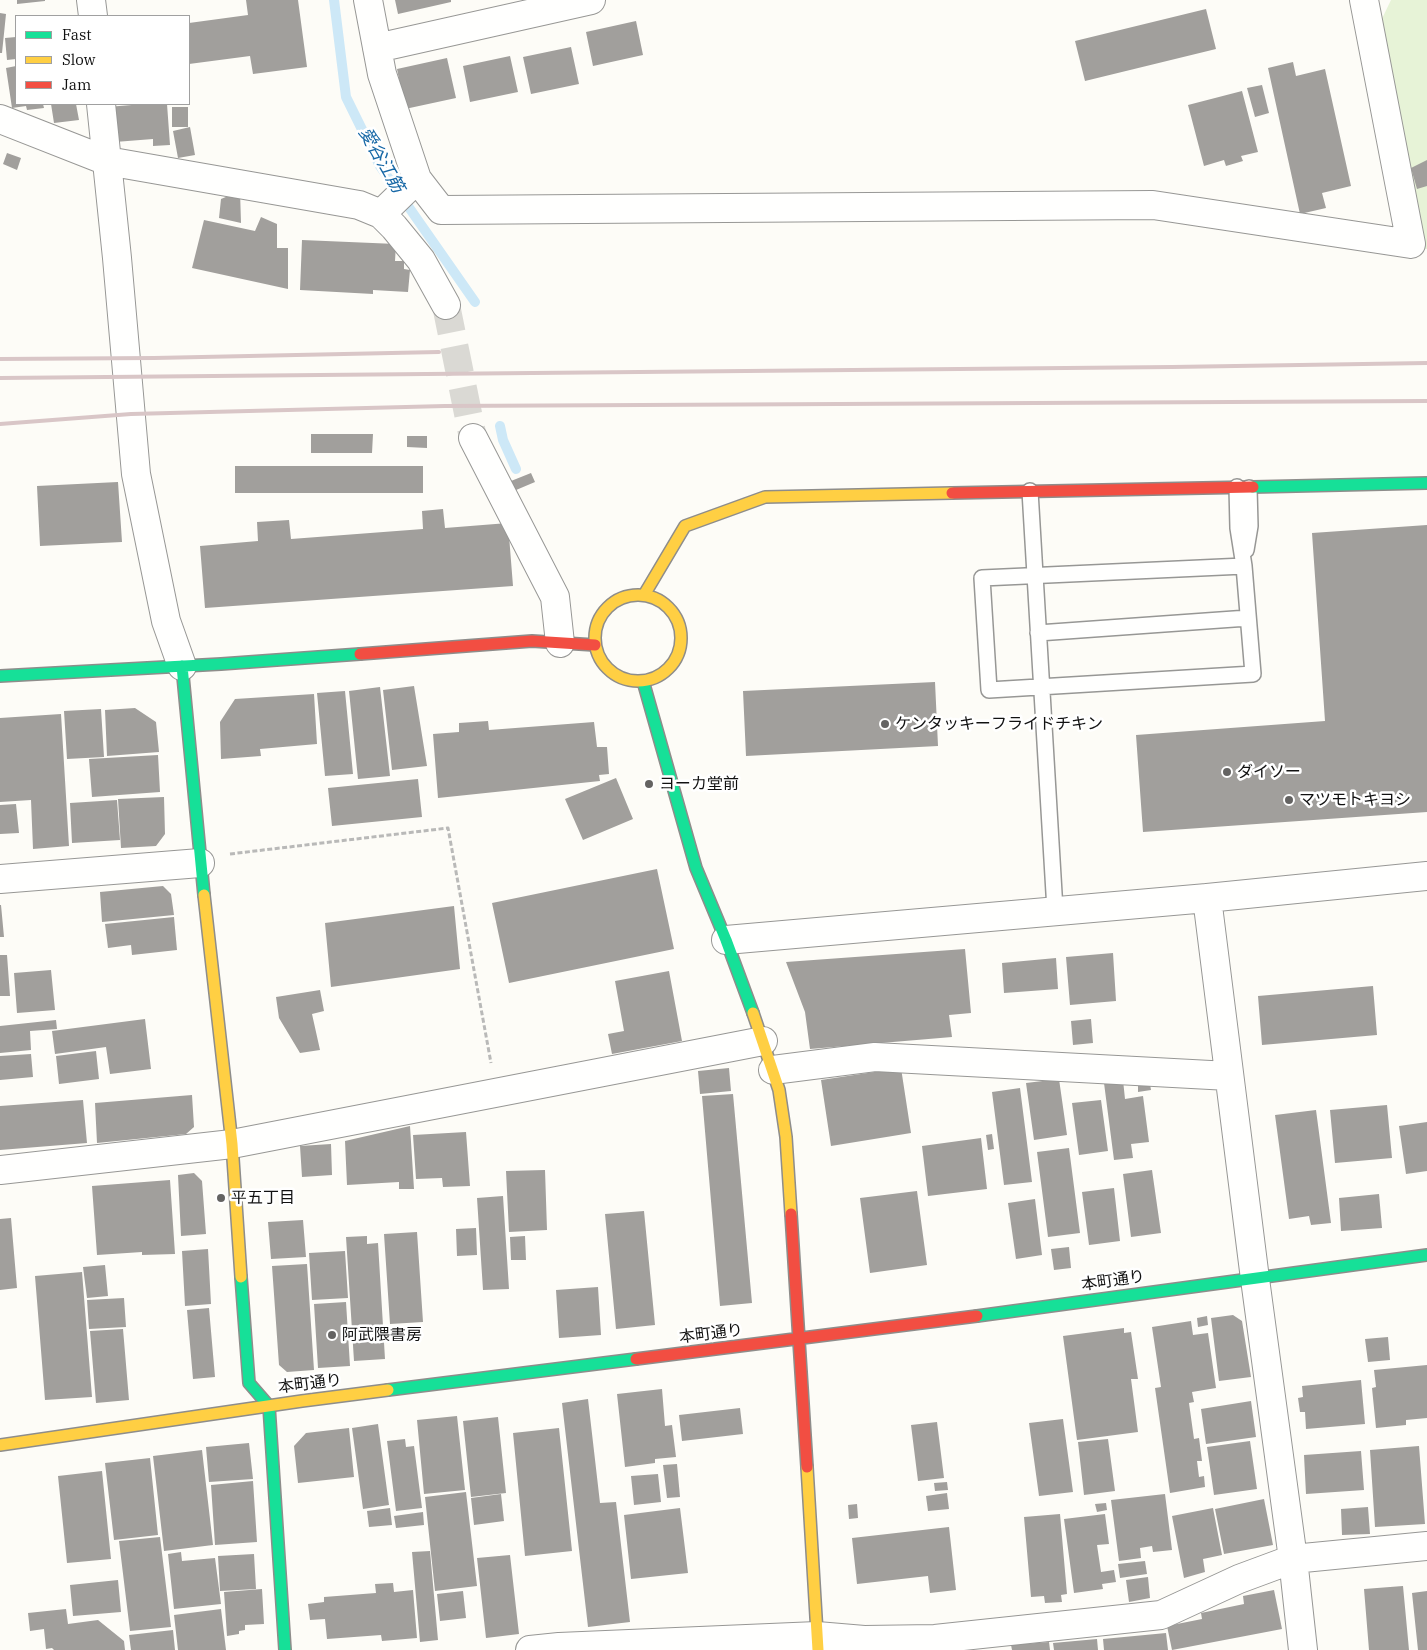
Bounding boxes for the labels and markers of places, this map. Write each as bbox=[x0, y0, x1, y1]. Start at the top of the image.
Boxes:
place label: ケンタッキーフライドチキン bbox=[895, 714, 1103, 734]
marker: ケンタッキーフライドチキン bbox=[879, 718, 891, 730]
place label: ダイソー bbox=[1237, 762, 1301, 782]
marker: ダイソー bbox=[1221, 766, 1233, 778]
place label: ヨーカ堂前 bbox=[659, 774, 739, 794]
marker: ヨーカ堂前 bbox=[643, 778, 655, 790]
place label: マツモトキヨシ bbox=[1299, 790, 1411, 810]
marker: マツモトキヨシ bbox=[1283, 794, 1295, 806]
place label: 平五丁目 bbox=[231, 1188, 295, 1208]
marker: 平五丁目 bbox=[215, 1192, 227, 1204]
place label: 阿武隈書房 bbox=[342, 1325, 422, 1345]
marker: 阿武隈書房 bbox=[326, 1329, 338, 1341]

